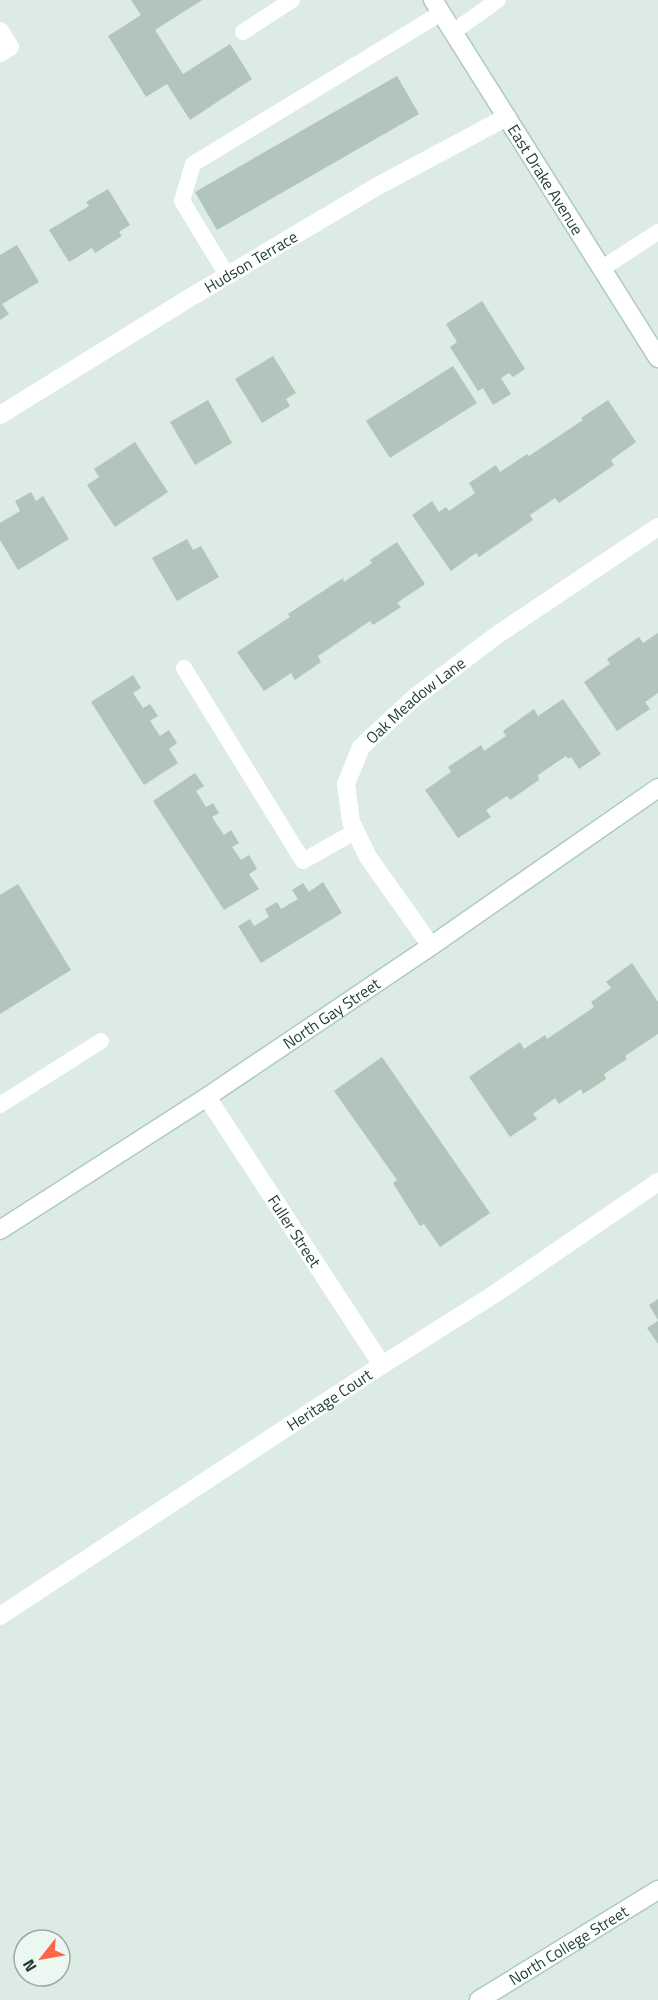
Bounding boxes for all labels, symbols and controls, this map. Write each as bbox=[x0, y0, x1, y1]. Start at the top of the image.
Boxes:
street label: East Drake Avenue bbox=[502, 120, 590, 239]
street label: Hudson Terrace bbox=[199, 224, 302, 299]
street label: Oak Meadow Lane bbox=[360, 651, 470, 749]
street label: North Gay Street bbox=[278, 971, 385, 1055]
street label: Fuller Street bbox=[262, 1190, 327, 1272]
street label: Heritage Court bbox=[282, 1362, 377, 1437]
street label: North College Street bbox=[504, 1899, 633, 1991]
north arrow bbox=[12, 1928, 72, 1988]
text: N bbox=[16, 1955, 42, 1977]

